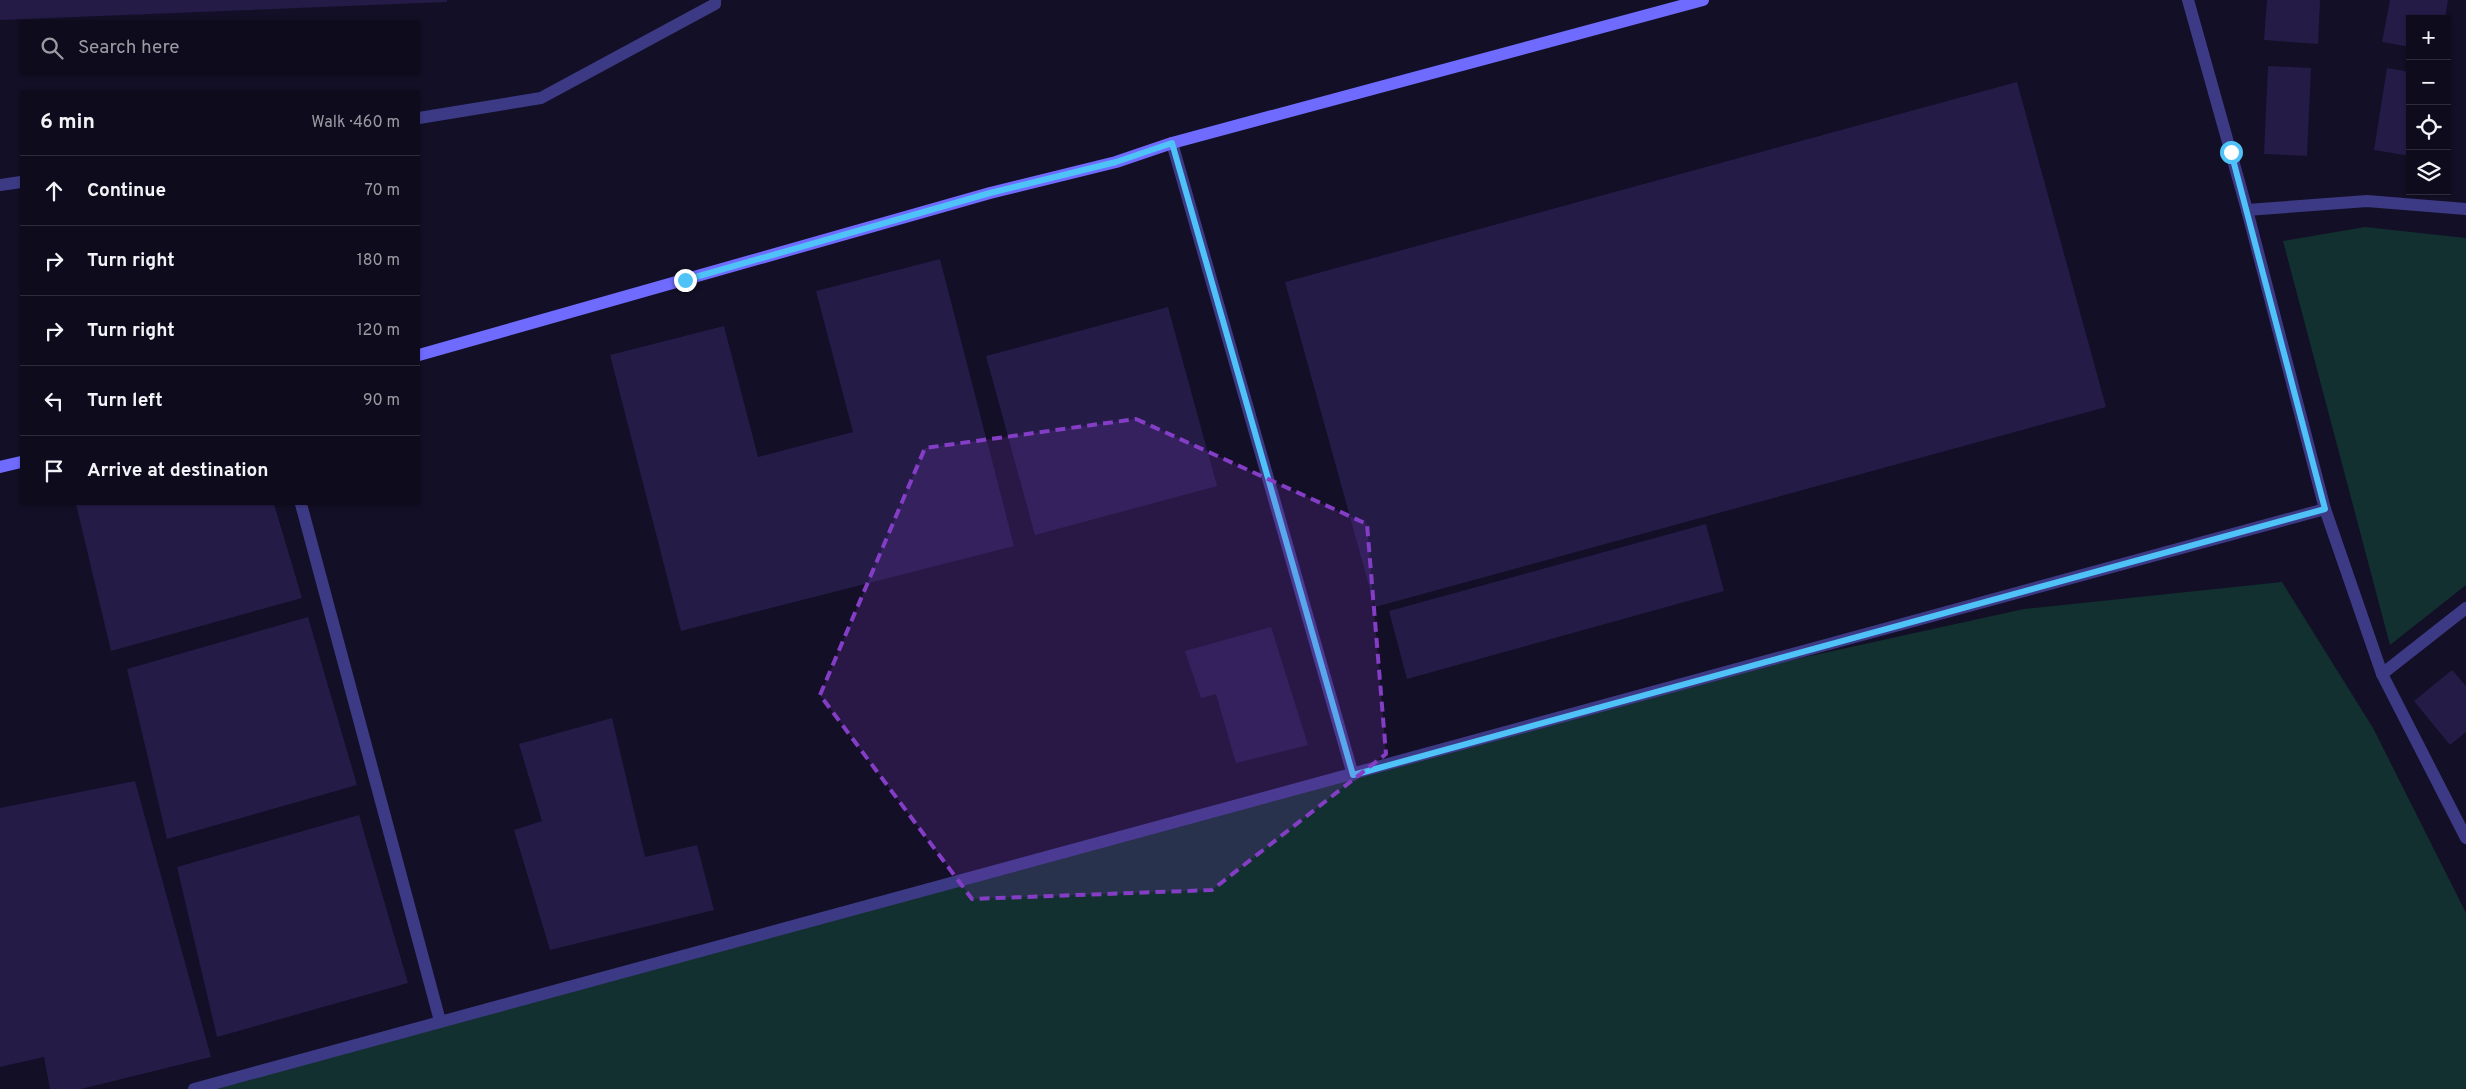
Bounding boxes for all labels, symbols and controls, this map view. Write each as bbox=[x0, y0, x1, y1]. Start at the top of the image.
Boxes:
map controls bbox=[2406, 15, 2451, 195]
button: + bbox=[2406, 15, 2451, 60]
search box bbox=[20, 20, 420, 75]
icon: search bbox=[38, 34, 66, 62]
text: Search here bbox=[78, 36, 180, 60]
button: − bbox=[2406, 60, 2451, 105]
button: locate bbox=[2406, 105, 2451, 150]
text: 6 min bbox=[40, 109, 95, 136]
text: Walk · 460 m bbox=[311, 113, 400, 133]
route start bbox=[2220, 141, 2243, 164]
button: layers bbox=[2406, 150, 2451, 195]
icon: ahead bbox=[40, 177, 68, 205]
text: Continue bbox=[87, 179, 166, 203]
text: 70 m bbox=[365, 181, 400, 201]
icon: right bbox=[40, 247, 68, 275]
text: Turn right bbox=[87, 249, 175, 273]
text: 180 m bbox=[357, 251, 400, 271]
route end bbox=[674, 269, 697, 292]
icon: right bbox=[40, 317, 68, 345]
text: Turn right bbox=[87, 319, 175, 343]
text: 120 m bbox=[357, 321, 400, 341]
icon: left bbox=[40, 387, 68, 415]
text: Turn left bbox=[87, 389, 163, 413]
text: 90 m bbox=[363, 391, 400, 411]
icon: arrive bbox=[40, 457, 68, 485]
text: Arrive at destination bbox=[87, 459, 268, 483]

